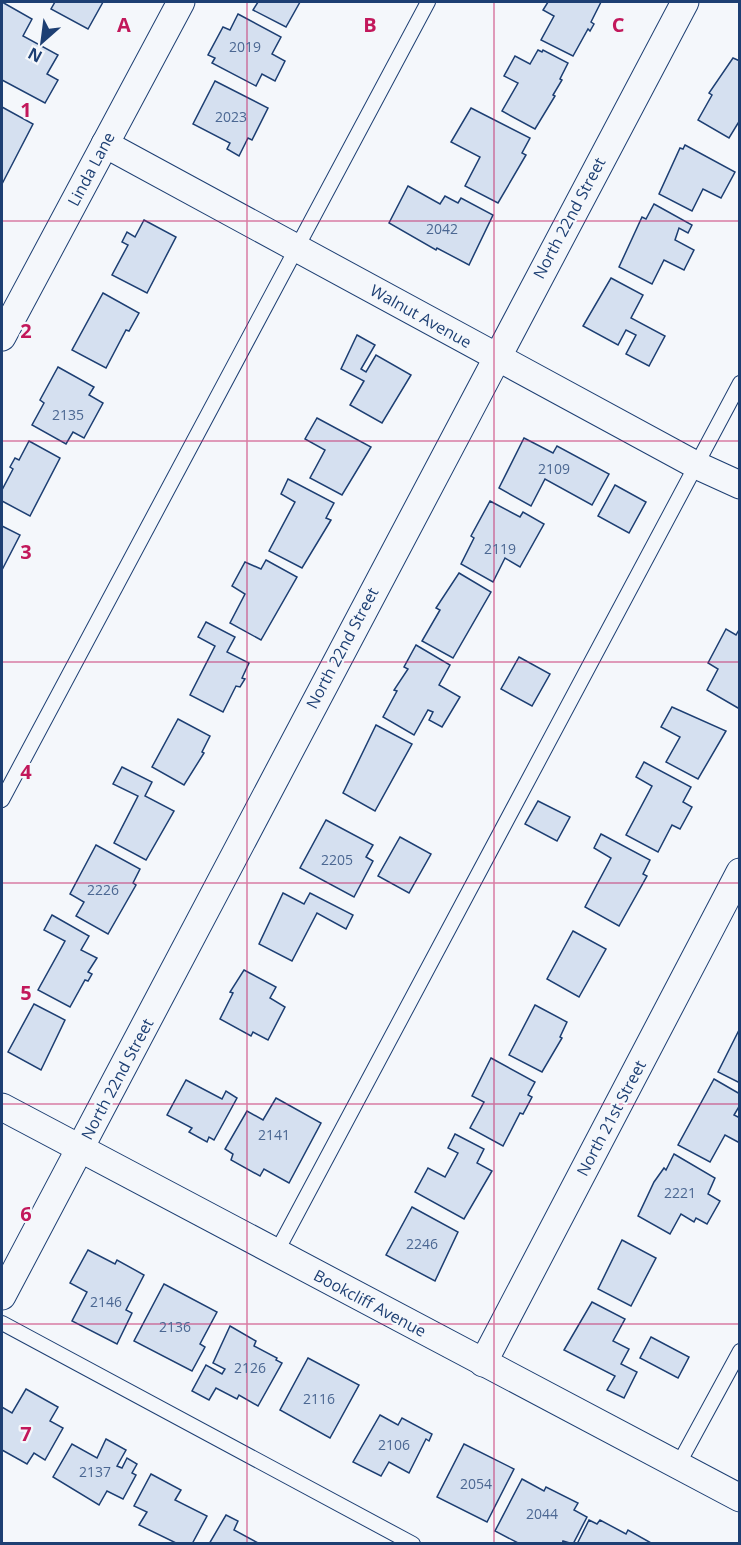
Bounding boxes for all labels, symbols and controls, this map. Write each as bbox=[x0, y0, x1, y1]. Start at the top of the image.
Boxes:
text: A bbox=[117, 11, 131, 38]
text: B bbox=[363, 11, 377, 38]
text: C bbox=[612, 11, 625, 38]
north arrow bbox=[12, 12, 72, 72]
house number: 2019 bbox=[229, 37, 261, 56]
text: N bbox=[24, 42, 46, 68]
text: 1 bbox=[20, 96, 32, 123]
house number: 2023 bbox=[215, 107, 247, 126]
street label: Linda Lane bbox=[62, 128, 120, 210]
street label: North 22nd Street bbox=[528, 153, 610, 283]
house number: 2042 bbox=[426, 219, 458, 238]
street label: Walnut Avenue bbox=[366, 279, 476, 353]
text: 2 bbox=[20, 317, 32, 344]
house number: 2135 bbox=[52, 405, 84, 424]
house number: 2109 bbox=[538, 459, 570, 478]
text: 3 bbox=[20, 538, 32, 565]
house number: 2119 bbox=[484, 539, 516, 558]
street label: North 22nd Street bbox=[301, 583, 383, 713]
text: 4 bbox=[20, 758, 32, 785]
house number: 2205 bbox=[321, 850, 353, 869]
house number: 2226 bbox=[87, 880, 119, 899]
text: 5 bbox=[20, 979, 32, 1006]
street label: North 22nd Street bbox=[76, 1014, 158, 1144]
street label: North 21st Street bbox=[571, 1056, 651, 1180]
house number: 2141 bbox=[258, 1125, 290, 1144]
house number: 2221 bbox=[664, 1183, 696, 1202]
text: 6 bbox=[20, 1200, 32, 1227]
house number: 2246 bbox=[406, 1234, 438, 1253]
street label: Bookcliff Avenue bbox=[310, 1264, 430, 1342]
house number: 2146 bbox=[90, 1292, 122, 1311]
house number: 2136 bbox=[159, 1317, 191, 1336]
house number: 2126 bbox=[234, 1358, 266, 1377]
house number: 2116 bbox=[303, 1389, 335, 1408]
text: 7 bbox=[20, 1420, 32, 1447]
house number: 2106 bbox=[378, 1435, 410, 1454]
house number: 2137 bbox=[79, 1462, 111, 1481]
house number: 2054 bbox=[460, 1474, 492, 1493]
house number: 2044 bbox=[526, 1504, 558, 1523]

